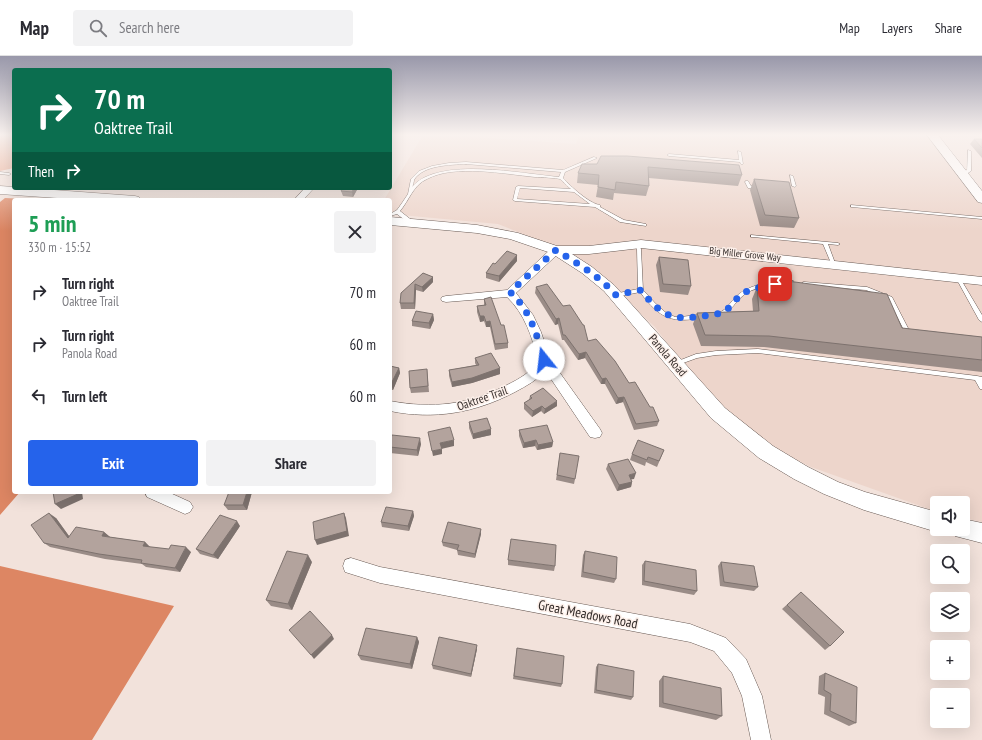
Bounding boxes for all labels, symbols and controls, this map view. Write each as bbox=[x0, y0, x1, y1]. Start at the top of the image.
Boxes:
search box bbox=[73, 10, 353, 46]
text: Map bbox=[20, 16, 49, 40]
icon: search bbox=[87, 17, 109, 39]
text: Search here bbox=[119, 18, 180, 37]
text: Map bbox=[839, 19, 860, 37]
text: Layers bbox=[882, 19, 913, 37]
text: Share bbox=[935, 19, 962, 37]
text: 70 m bbox=[94, 80, 145, 117]
icon: right bbox=[28, 84, 80, 136]
text: Oaktree Trail bbox=[94, 116, 173, 139]
icon: right bbox=[62, 160, 84, 182]
text: Then bbox=[28, 162, 54, 181]
text: 5 min bbox=[28, 208, 76, 239]
button: close bbox=[334, 211, 376, 253]
text: 330 m · 15:52 bbox=[28, 239, 91, 256]
street label: Big Miller Grove Way bbox=[709, 244, 781, 264]
pin bbox=[758, 267, 792, 301]
icon: arrive bbox=[764, 273, 786, 295]
text: Turn right bbox=[62, 274, 114, 293]
icon: right bbox=[28, 281, 50, 303]
text: 70 m bbox=[350, 283, 376, 302]
text: Oaktree Trail bbox=[62, 293, 119, 310]
text: Turn right bbox=[62, 326, 114, 345]
street label: Panola Road bbox=[646, 331, 690, 379]
icon: right bbox=[28, 333, 50, 355]
text: 60 m bbox=[350, 335, 376, 354]
position arrow bbox=[523, 339, 565, 381]
text: Panola Road bbox=[62, 345, 117, 362]
street label: Oaktree Trail bbox=[455, 382, 509, 414]
icon: left bbox=[28, 385, 50, 407]
text: Turn left bbox=[62, 387, 107, 406]
text: 60 m bbox=[350, 387, 376, 406]
button: Exit bbox=[28, 440, 198, 486]
button: Share bbox=[206, 440, 376, 486]
map controls bbox=[930, 496, 970, 728]
button: sound bbox=[930, 496, 970, 536]
button: search bbox=[930, 544, 970, 584]
button: layers bbox=[930, 592, 970, 632]
street label: Great Meadows Road bbox=[537, 596, 639, 632]
button: + bbox=[930, 640, 970, 680]
button: − bbox=[930, 688, 970, 728]

